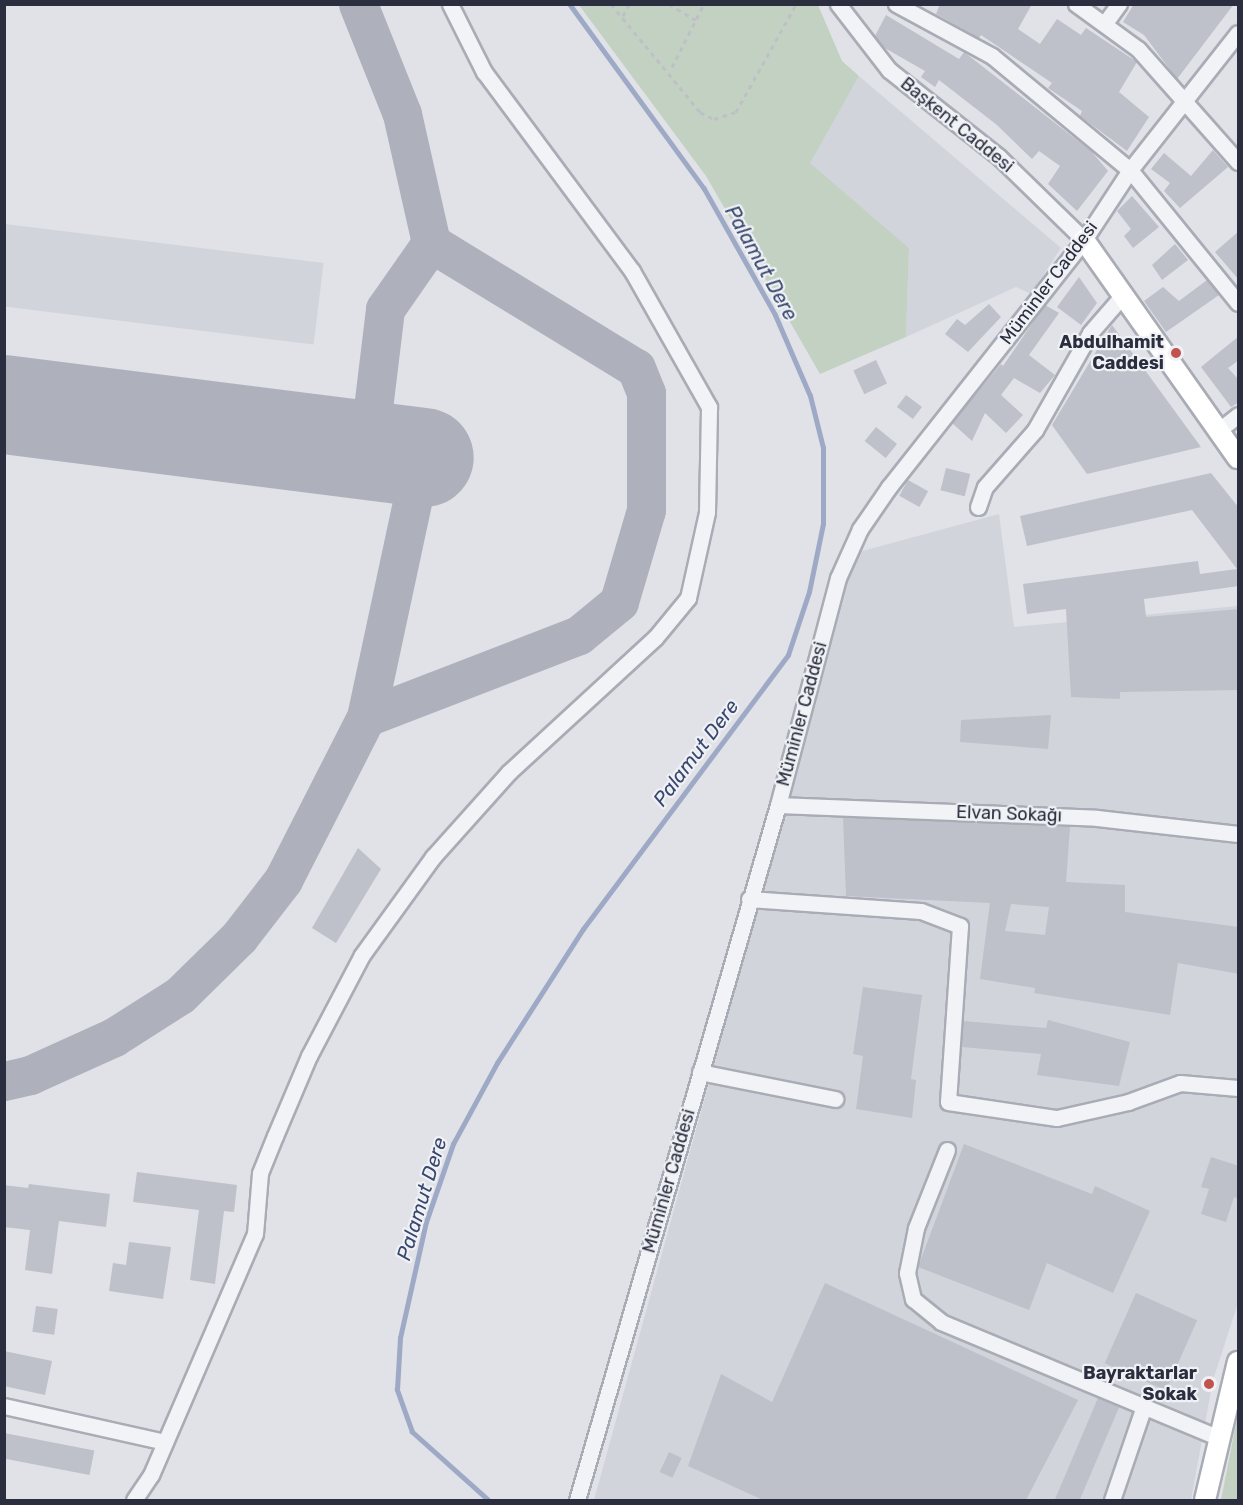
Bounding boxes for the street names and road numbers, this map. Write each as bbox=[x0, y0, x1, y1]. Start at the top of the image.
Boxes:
street label: Başkent Caddesi bbox=[896, 73, 1018, 177]
street label: Müminler Caddesi bbox=[996, 217, 1102, 349]
street label: Müminler Caddesi bbox=[772, 639, 832, 789]
street label: Elvan Sokağı bbox=[956, 801, 1062, 827]
street label: Müminler Caddesi bbox=[638, 1106, 700, 1256]

